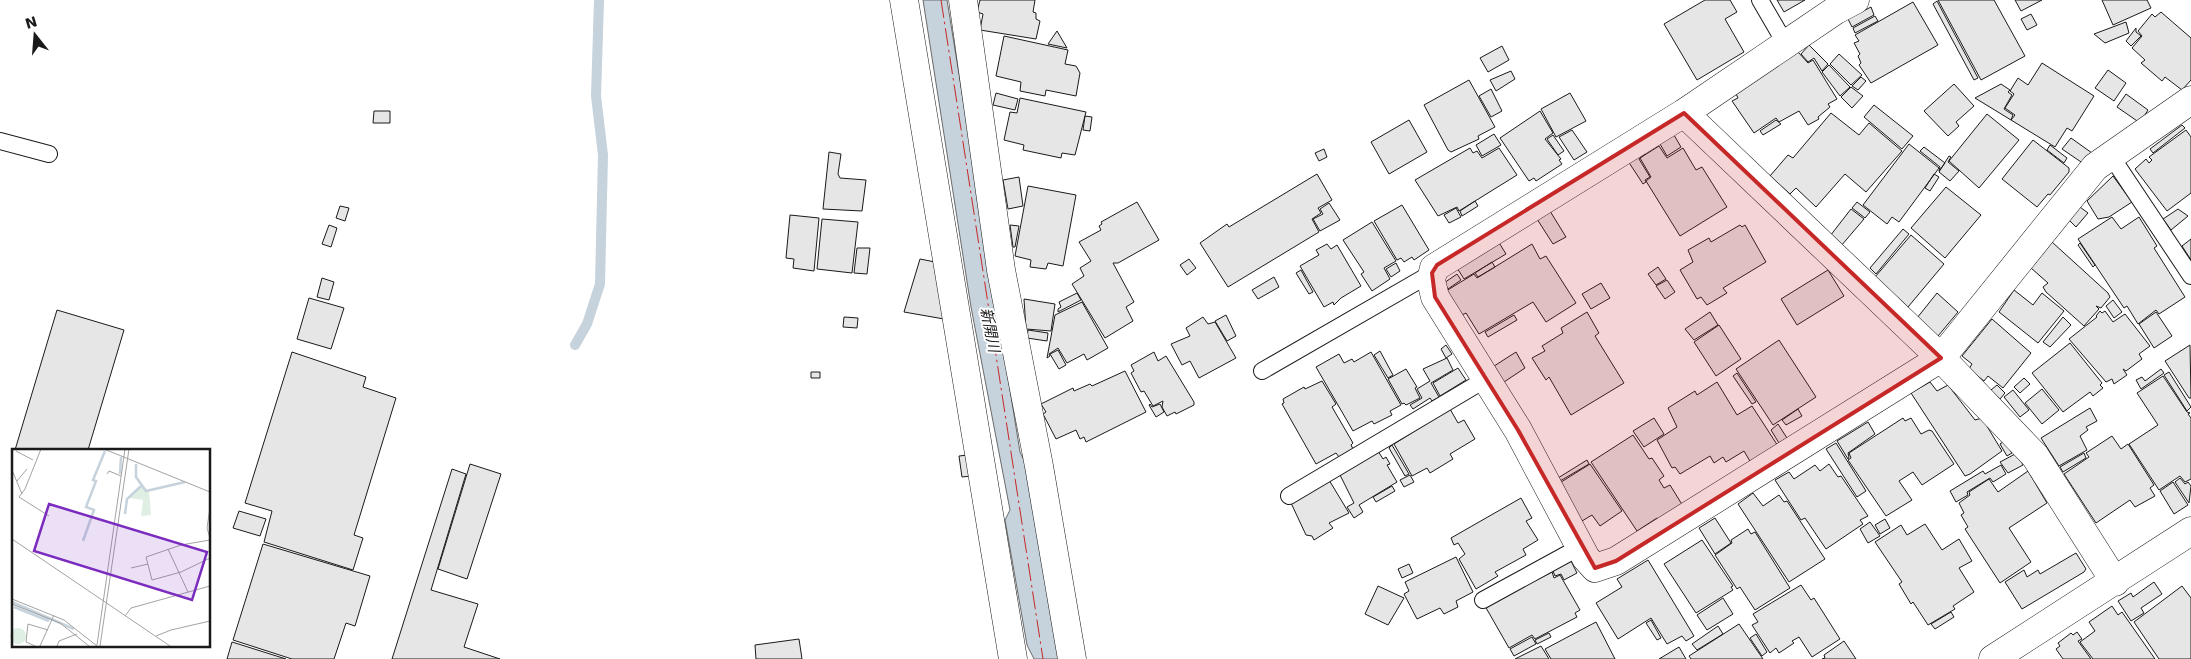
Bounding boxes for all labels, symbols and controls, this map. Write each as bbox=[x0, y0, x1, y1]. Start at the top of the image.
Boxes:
north arrow bbox=[10, 10, 60, 60]
text: N bbox=[23, 13, 39, 32]
water label: 新開川 bbox=[977, 306, 1004, 356]
inset map bbox=[12, 449, 210, 646]

